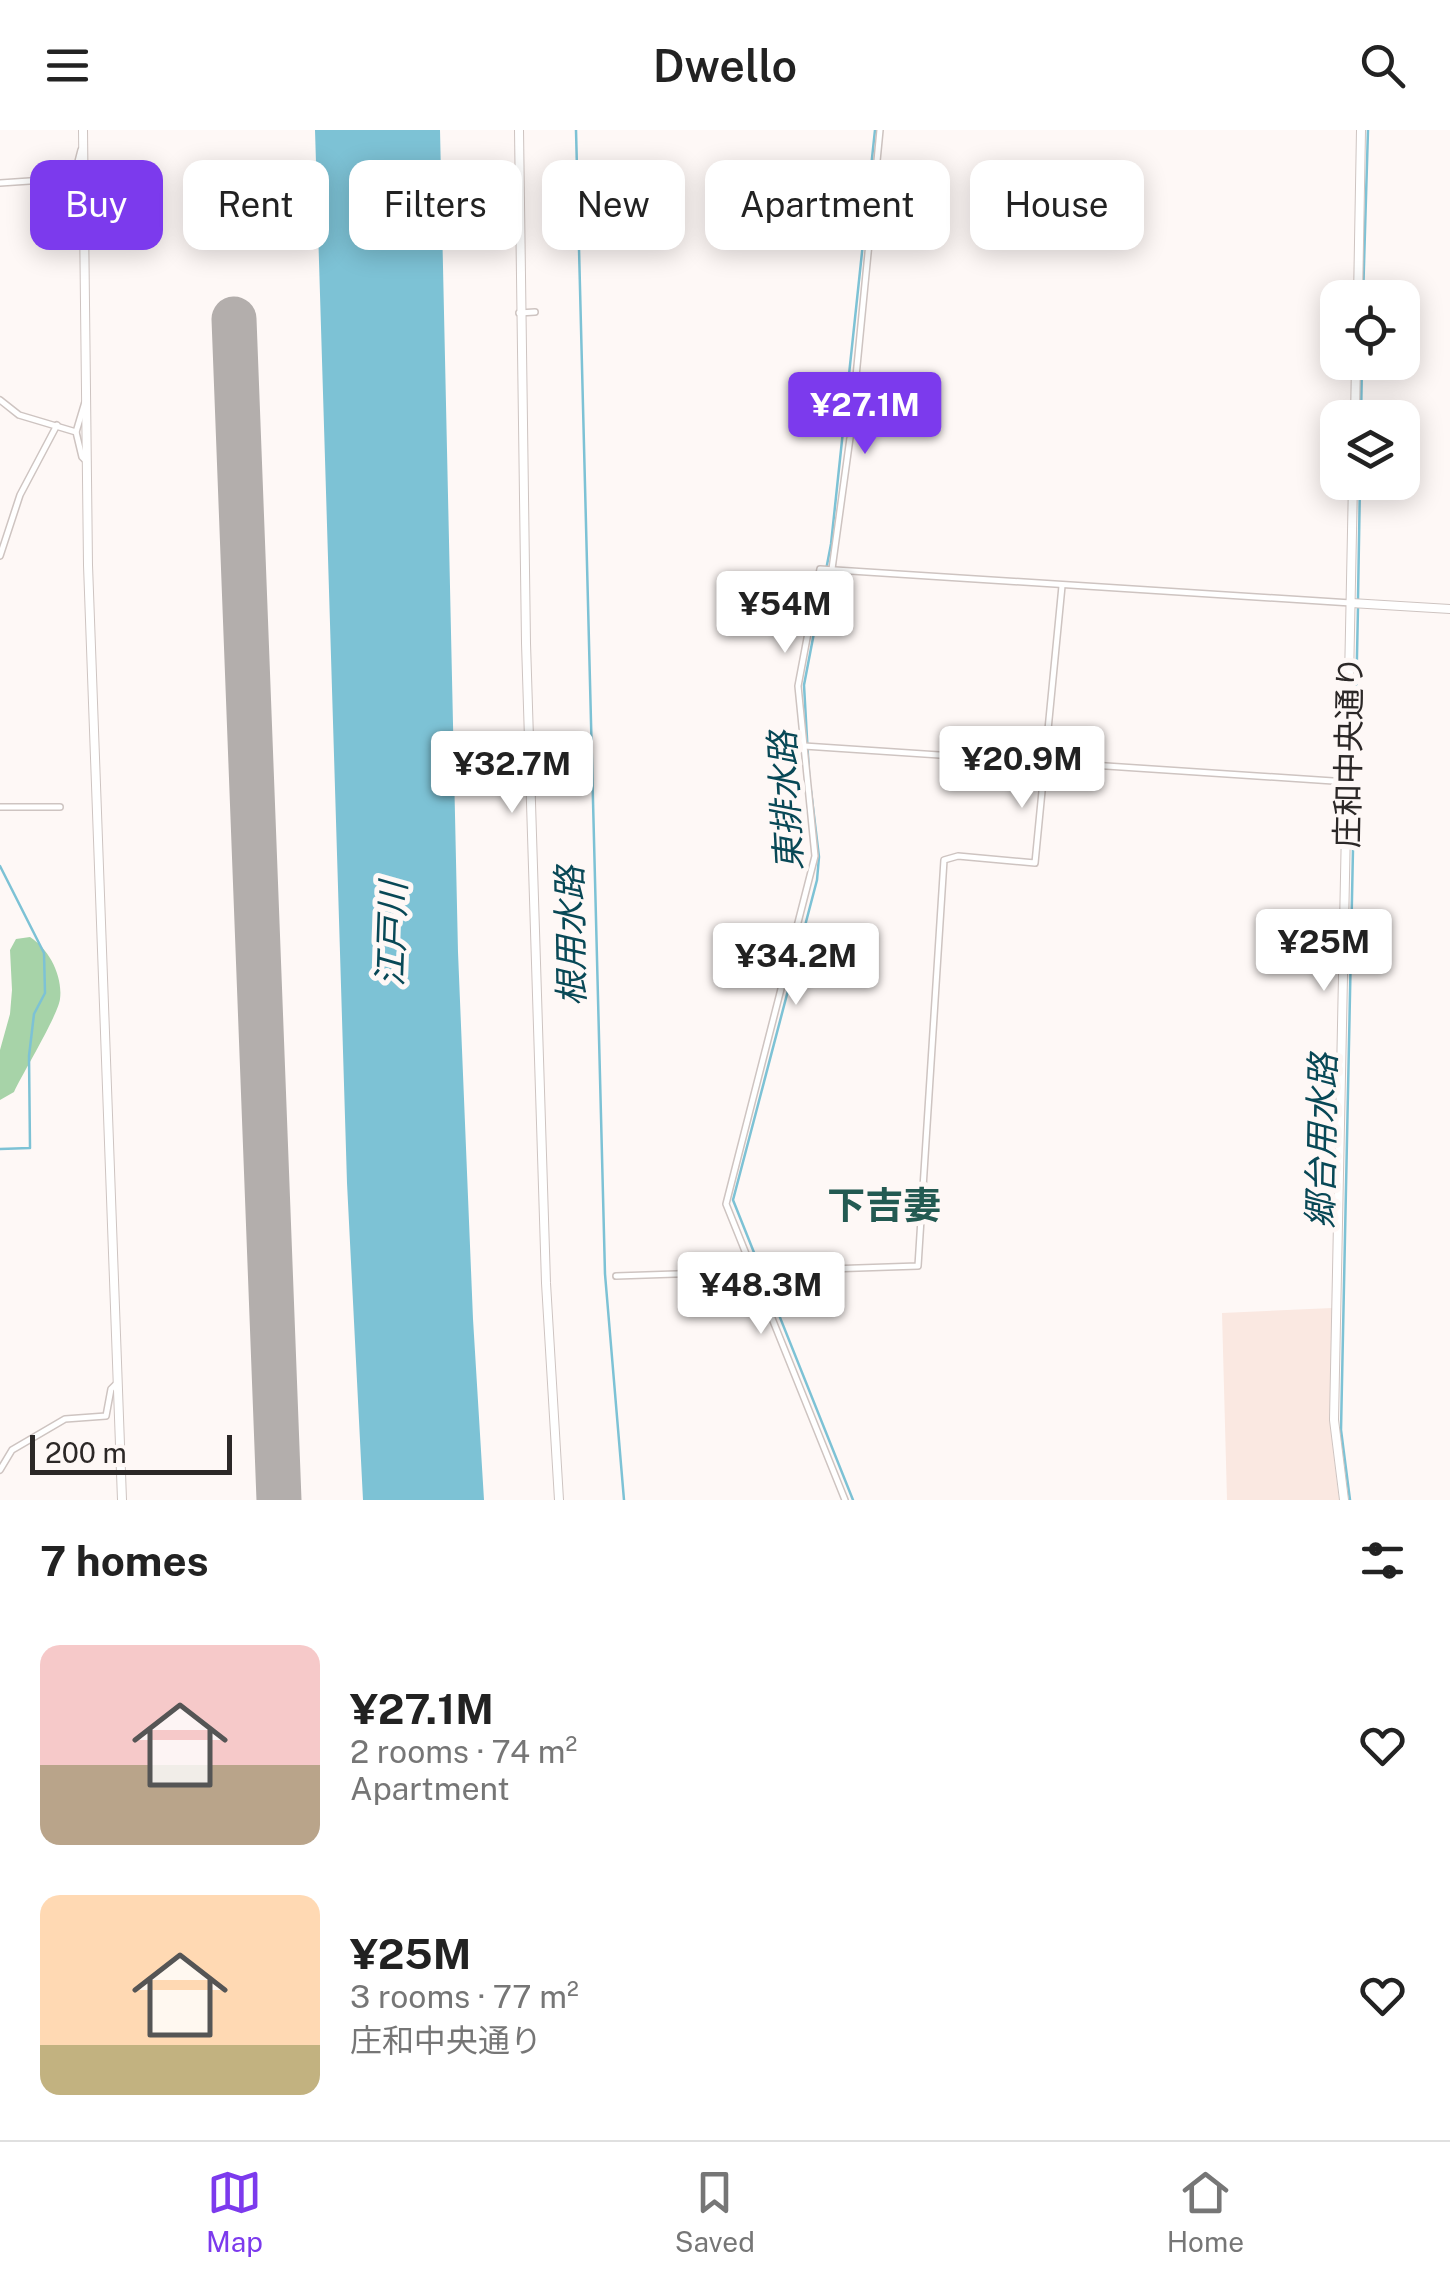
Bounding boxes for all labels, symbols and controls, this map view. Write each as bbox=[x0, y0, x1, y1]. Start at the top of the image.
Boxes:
icon: menu bbox=[40, 38, 95, 93]
icon: search bbox=[1355, 38, 1410, 93]
text: Dwello bbox=[653, 39, 797, 92]
chip: Buy bbox=[30, 160, 163, 250]
chip: Rent bbox=[183, 160, 329, 250]
chip: Filters bbox=[349, 160, 522, 250]
chip: New bbox=[542, 160, 685, 250]
chip: Apartment bbox=[705, 160, 950, 250]
chip: House bbox=[970, 160, 1144, 250]
map controls bbox=[1320, 280, 1420, 500]
button: locate bbox=[1320, 280, 1420, 380]
pin: ¥27.1M bbox=[784, 372, 946, 457]
text: ¥27.1M bbox=[810, 386, 920, 423]
button: layers bbox=[1320, 400, 1420, 500]
pin: ¥54M bbox=[726, 571, 844, 656]
text: ¥54M bbox=[738, 585, 832, 622]
street label: 庄和中央通り bbox=[1328, 656, 1369, 848]
pin: ¥20.9M bbox=[941, 726, 1103, 811]
water label: 東排水路 bbox=[761, 727, 810, 872]
pin: ¥32.7M bbox=[431, 731, 593, 816]
text: ¥20.9M bbox=[961, 740, 1083, 777]
text: ¥32.7M bbox=[453, 745, 571, 782]
water label: 根用水路 bbox=[549, 863, 592, 1006]
water label: 江戸川 bbox=[369, 877, 414, 987]
pin: ¥25M bbox=[1265, 909, 1383, 994]
pin: ¥34.2M bbox=[715, 923, 877, 1008]
text: ¥25M bbox=[1278, 923, 1370, 960]
text: ¥34.2M bbox=[735, 937, 857, 974]
water label: 郷台用水路 bbox=[1299, 1050, 1344, 1229]
district label: 下吉妻 bbox=[827, 1183, 941, 1228]
pin: ¥48.3M bbox=[680, 1252, 842, 1337]
text: ¥48.3M bbox=[700, 1266, 822, 1303]
scale bar bbox=[30, 1430, 232, 1474]
text: 200 m bbox=[45, 1436, 127, 1469]
icon: filters bbox=[1355, 1533, 1410, 1588]
text: 7 homes bbox=[40, 1536, 209, 1585]
text: ¥27.1M bbox=[350, 1684, 494, 1733]
icon: home bbox=[120, 1685, 240, 1805]
icon: heart bbox=[1355, 1718, 1410, 1773]
text: 2 rooms · 74 m² bbox=[350, 1733, 577, 1770]
text: Apartment bbox=[350, 1770, 510, 1807]
text: ¥25M bbox=[350, 1929, 471, 1978]
icon: home bbox=[120, 1935, 240, 2055]
icon: heart bbox=[1355, 1968, 1410, 2023]
text: 3 rooms · 77 m² bbox=[350, 1978, 579, 2015]
text: 庄和中央通り bbox=[350, 2022, 542, 2059]
tab: Map bbox=[206, 2165, 263, 2258]
tab: Saved bbox=[675, 2165, 755, 2258]
tab: Home bbox=[1167, 2165, 1244, 2258]

